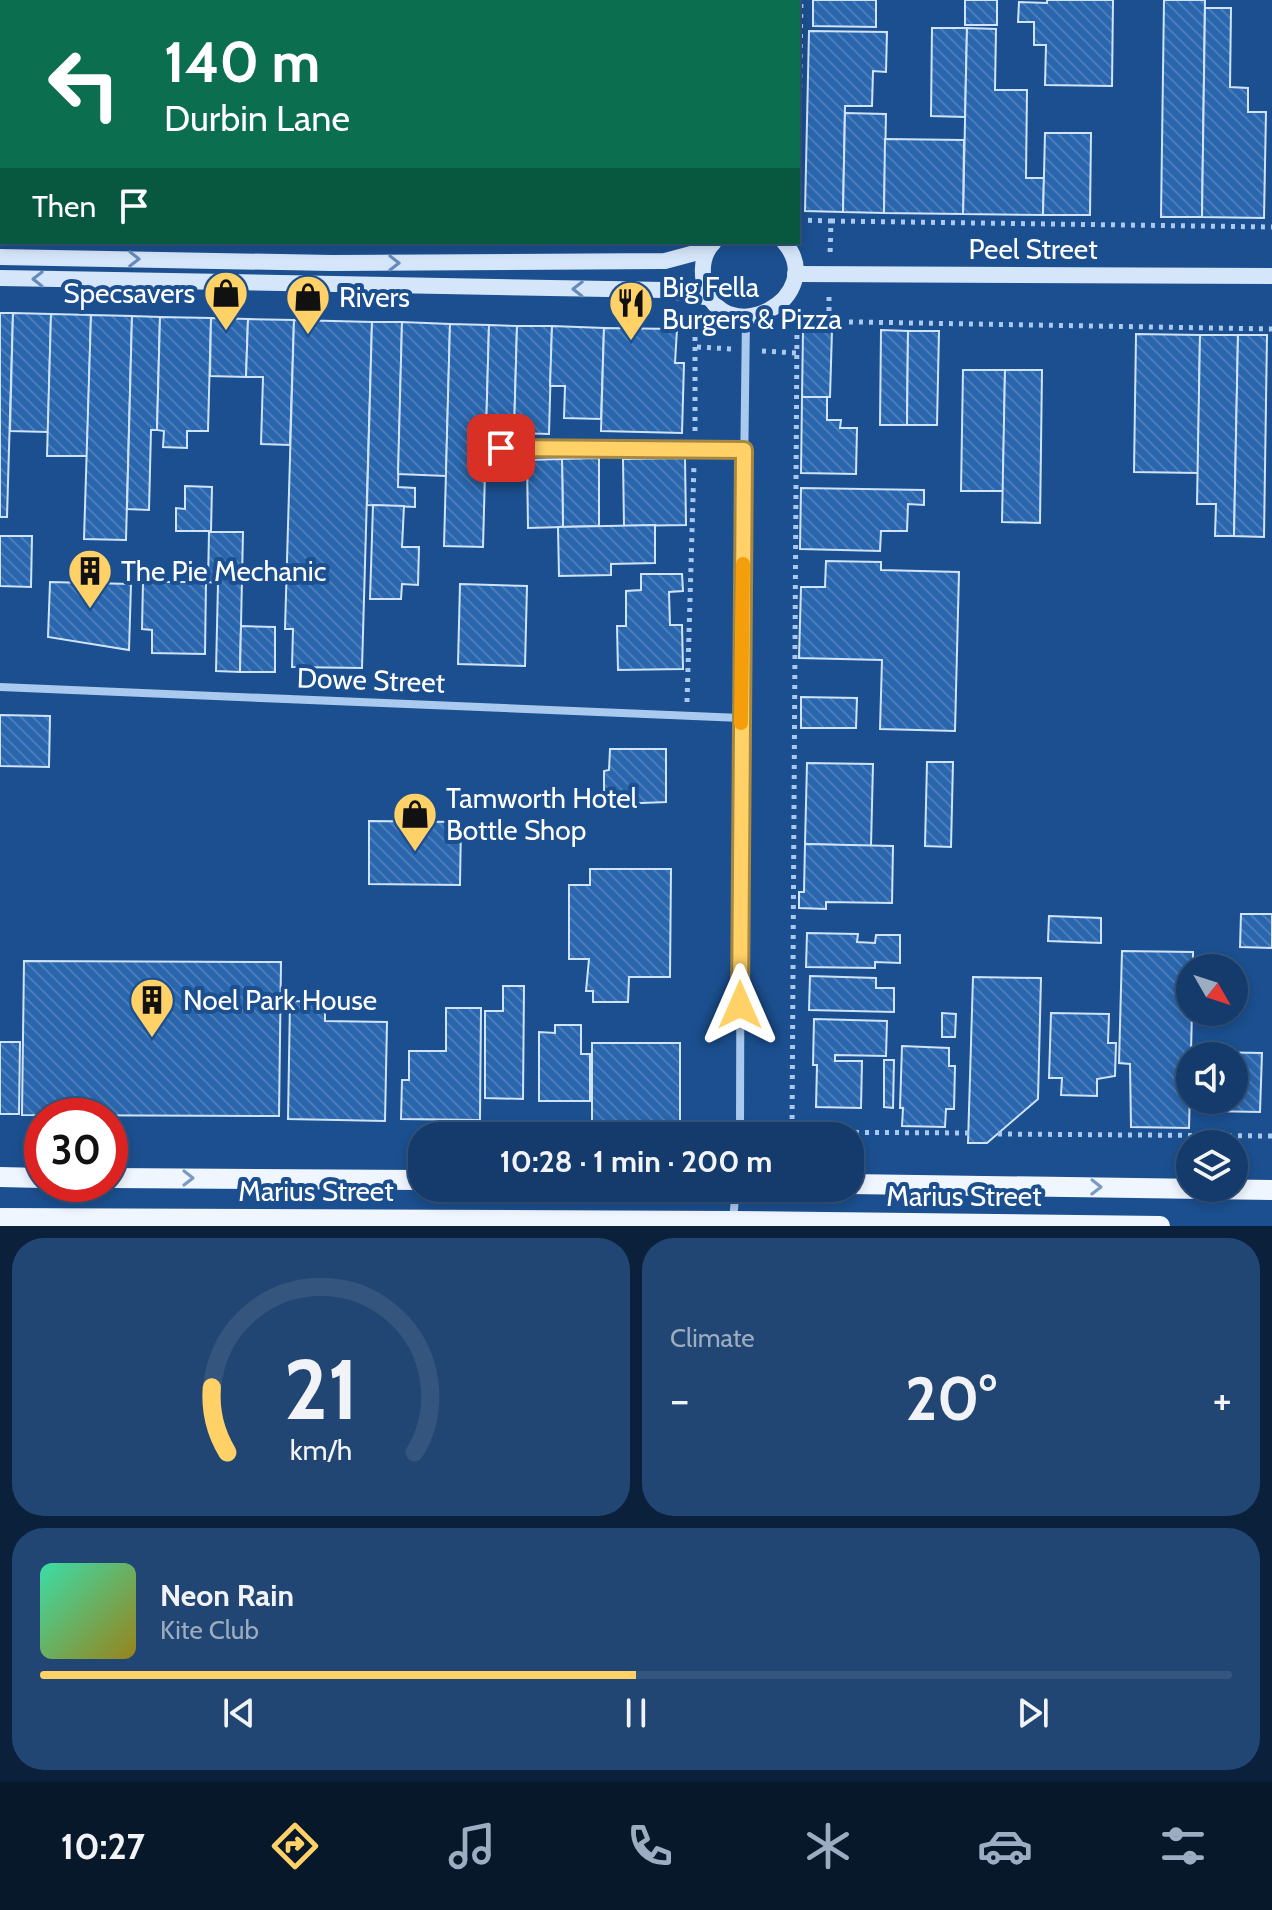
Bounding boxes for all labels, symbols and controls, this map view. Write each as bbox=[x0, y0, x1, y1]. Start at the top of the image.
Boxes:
text: 140 m bbox=[164, 28, 320, 96]
icon: left bbox=[32, 32, 136, 136]
text: Durbin Lane bbox=[164, 96, 350, 140]
icon: arrive bbox=[112, 184, 156, 228]
text: Then bbox=[32, 188, 96, 225]
street label: Peel Street bbox=[968, 232, 1098, 266]
one-way arrow bbox=[128, 250, 141, 268]
one-way arrow bbox=[388, 254, 401, 272]
shop icon: Specsavers bbox=[202, 269, 250, 332]
place label: Big Fella Burgers & Pizza bbox=[662, 270, 843, 336]
one-way arrow bbox=[31, 271, 44, 288]
shop icon: Rivers bbox=[284, 273, 332, 336]
place label: Specsavers bbox=[63, 276, 195, 310]
restaurant icon: Big Fella Burgers & Pizza bbox=[607, 279, 655, 342]
place label: Rivers bbox=[339, 280, 410, 314]
one-way arrow bbox=[571, 280, 584, 297]
pin bbox=[467, 414, 535, 482]
icon: arrive bbox=[479, 426, 523, 470]
building icon: The Pie Mechanic bbox=[66, 547, 114, 610]
place label: The Pie Mechanic bbox=[121, 554, 326, 588]
street label: Dowe Street bbox=[296, 660, 446, 700]
place label: Tamworth Hotel Bottle Shop bbox=[446, 781, 638, 847]
shop icon: Tamworth Hotel Bottle Shop bbox=[391, 790, 439, 853]
north arrow bbox=[1176, 954, 1248, 1026]
map controls bbox=[1176, 954, 1248, 1202]
position arrow bbox=[698, 963, 782, 1047]
building icon: Noel Park House bbox=[128, 976, 176, 1039]
place label: Noel Park House bbox=[183, 983, 377, 1017]
button: sound bbox=[1176, 1042, 1248, 1114]
speed limit sign: 30 bbox=[24, 1098, 128, 1202]
button: layers bbox=[1176, 1130, 1248, 1202]
text: 10:28 · 1 min · 200 m bbox=[500, 1143, 772, 1180]
one-way arrow bbox=[182, 1170, 195, 1187]
street label: Marius Street bbox=[238, 1174, 394, 1208]
street label: Marius Street bbox=[886, 1179, 1042, 1213]
one-way arrow bbox=[1090, 1179, 1103, 1196]
text: Climate bbox=[670, 1322, 755, 1354]
text: 21 bbox=[284, 1339, 358, 1440]
text: 20° bbox=[905, 1362, 997, 1435]
text: − bbox=[670, 1373, 689, 1426]
text: + bbox=[1213, 1373, 1232, 1426]
text: km/h bbox=[290, 1432, 352, 1467]
text: Neon Rain bbox=[160, 1577, 294, 1614]
text: Kite Club bbox=[160, 1614, 259, 1646]
icon: previous bbox=[217, 1691, 261, 1735]
icon: pause bbox=[614, 1691, 658, 1735]
icon: next bbox=[1011, 1691, 1055, 1735]
icon: directions bbox=[267, 1818, 323, 1874]
icon: music bbox=[444, 1818, 500, 1874]
icon: phone bbox=[622, 1818, 678, 1874]
icon: climate bbox=[800, 1818, 856, 1874]
icon: car bbox=[977, 1818, 1033, 1874]
icon: filters bbox=[1155, 1818, 1211, 1874]
text: 10:27 bbox=[61, 1824, 145, 1868]

